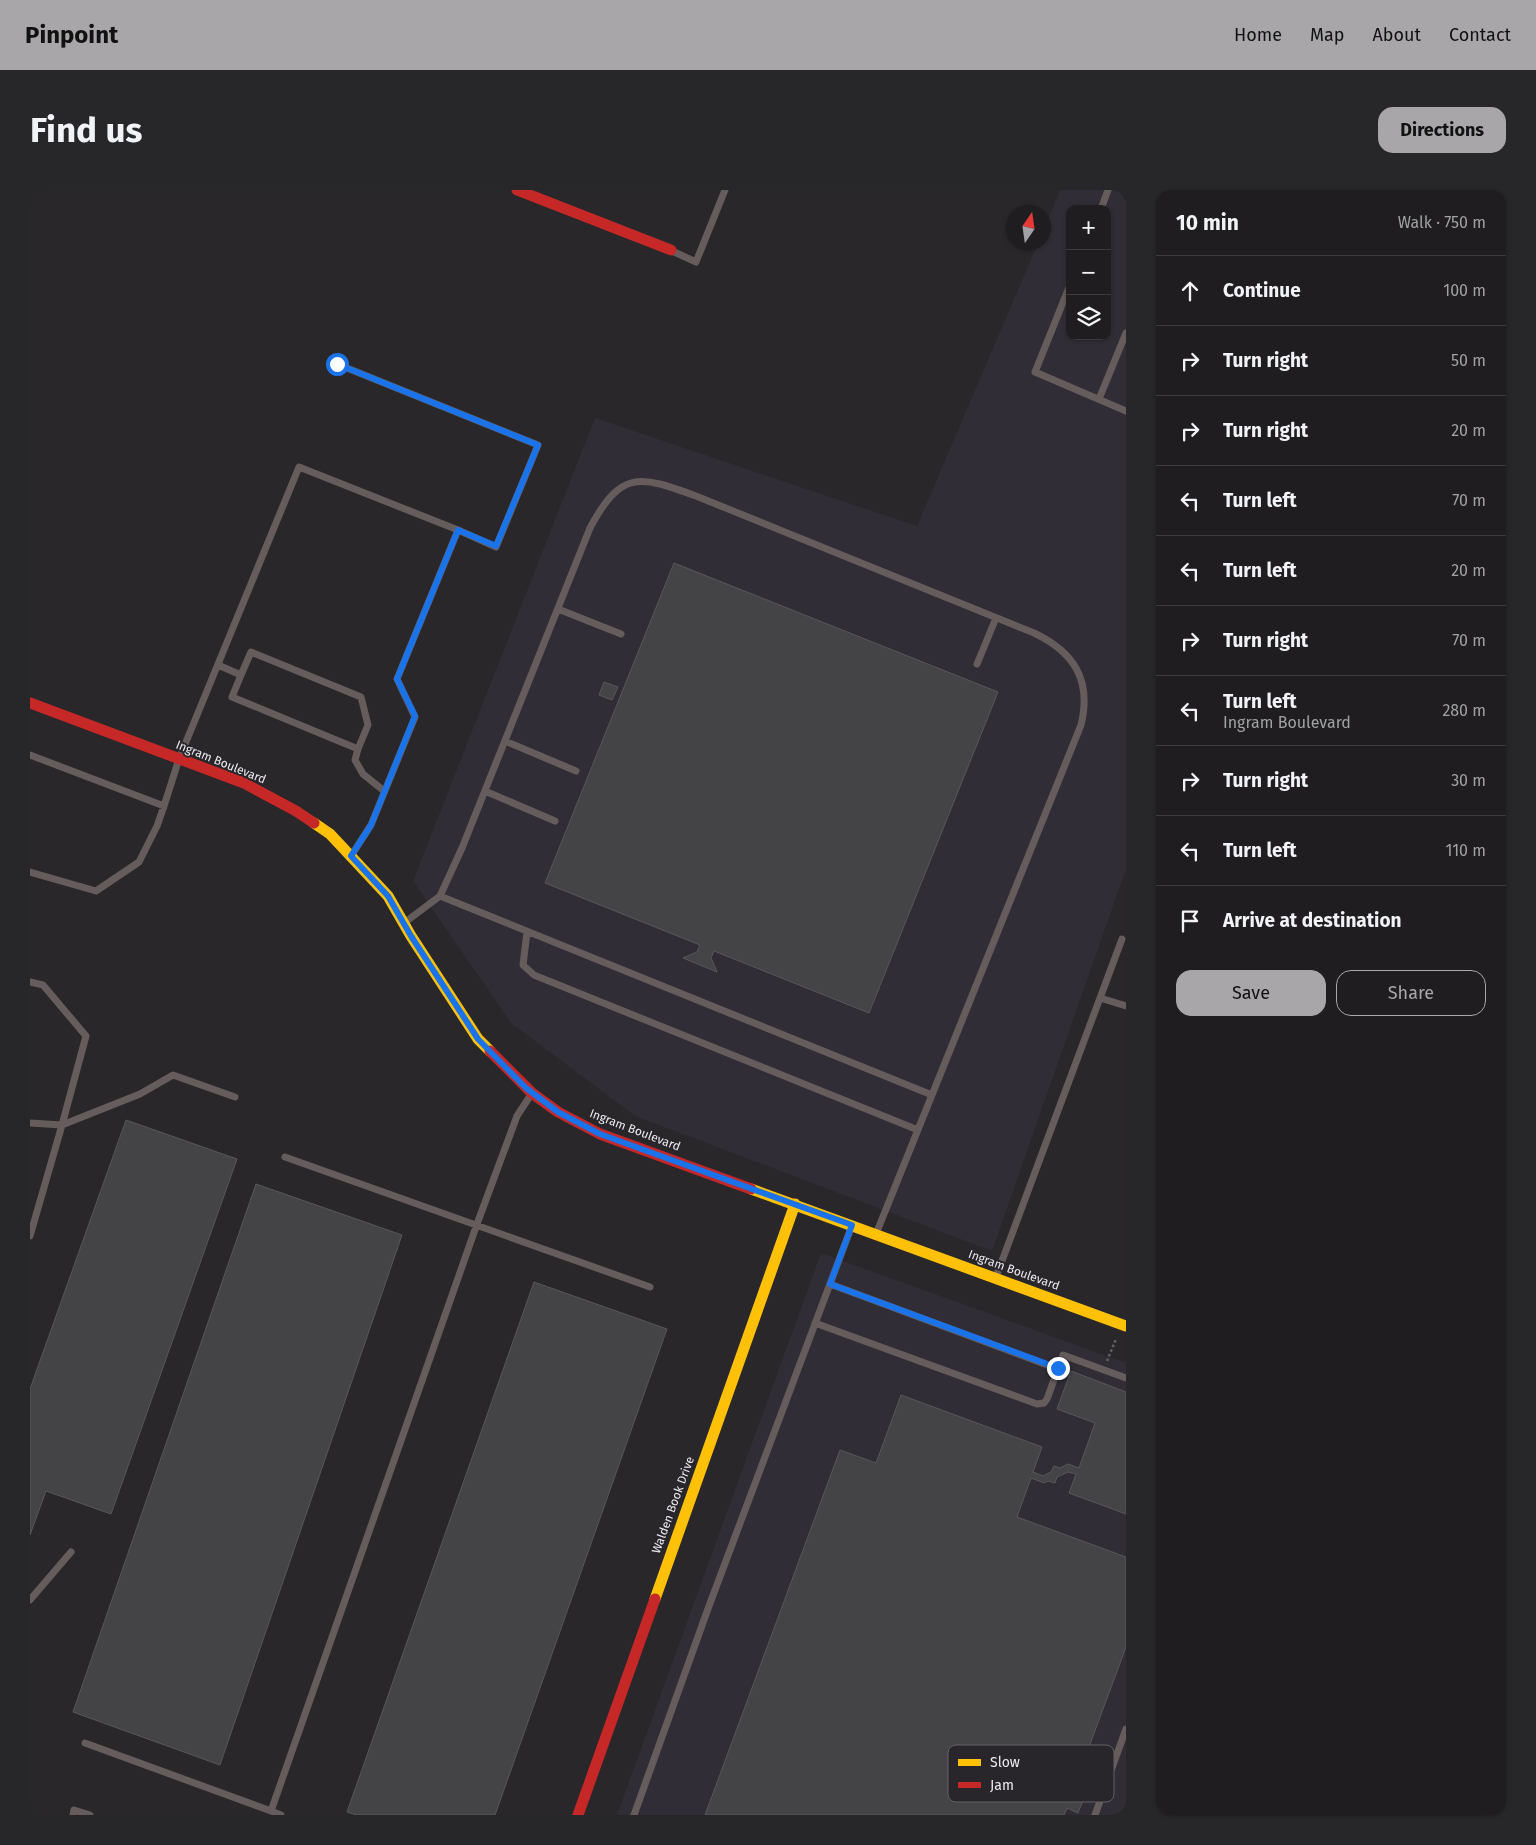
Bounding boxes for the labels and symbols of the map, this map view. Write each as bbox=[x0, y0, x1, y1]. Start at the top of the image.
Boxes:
north arrow bbox=[1006, 205, 1051, 250]
route start bbox=[326, 353, 349, 376]
street label: Ingram Boulevard bbox=[174, 738, 268, 786]
street label: Ingram Boulevard bbox=[588, 1106, 682, 1154]
street label: Ingram Boulevard bbox=[967, 1247, 1061, 1293]
route end bbox=[1047, 1357, 1070, 1380]
street label: Walden Book Drive bbox=[649, 1455, 697, 1555]
legend bbox=[948, 1745, 1114, 1802]
text: Slow bbox=[990, 1754, 1020, 1771]
text: Jam bbox=[990, 1777, 1014, 1794]

